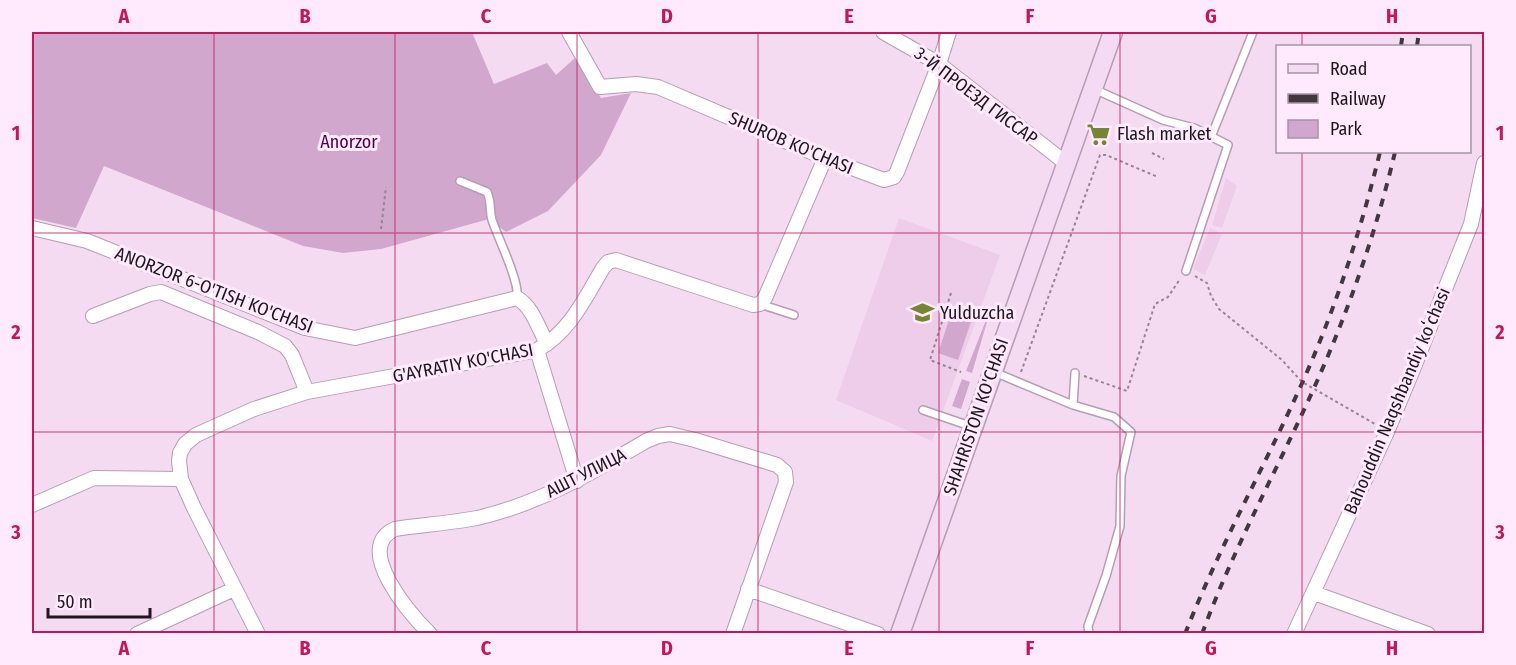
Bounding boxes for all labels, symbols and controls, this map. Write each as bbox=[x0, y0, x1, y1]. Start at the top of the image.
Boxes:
text: A bbox=[118, 4, 131, 28]
text: B bbox=[299, 4, 311, 28]
text: C bbox=[481, 4, 492, 28]
text: D bbox=[661, 4, 673, 28]
text: E bbox=[844, 4, 854, 28]
text: F bbox=[1026, 4, 1035, 28]
text: G bbox=[1205, 4, 1217, 28]
text: H bbox=[1386, 4, 1398, 28]
street label: 3-Й ПРОЕЗД ГИССАР bbox=[910, 43, 1042, 149]
legend bbox=[1276, 45, 1471, 153]
text: Road bbox=[1330, 58, 1367, 80]
text: Railway bbox=[1330, 88, 1386, 110]
street label: SHUROB KO'CHASI bbox=[726, 107, 856, 179]
text: Park bbox=[1330, 118, 1363, 140]
text: 1 bbox=[12, 121, 20, 145]
supermarket icon: Flash market bbox=[1086, 121, 1112, 147]
text: 1 bbox=[1496, 121, 1504, 145]
place label: Flash market bbox=[1117, 123, 1212, 145]
park label: Anorzor bbox=[320, 131, 378, 153]
street label: ANORZOR 6-O'TISH KO'CHASI bbox=[112, 242, 316, 338]
street label: Bahouddin Naqshbandiy koʻchasi bbox=[1339, 284, 1455, 518]
school or university icon: Yulduzcha bbox=[909, 300, 935, 326]
place label: Yulduzcha bbox=[940, 302, 1014, 324]
text: 2 bbox=[10, 320, 21, 344]
text: 2 bbox=[1494, 320, 1505, 344]
street label: SHAHRISTON KO'CHASI bbox=[939, 336, 1013, 498]
street label: G'AYRATIY KO'CHASI bbox=[391, 339, 535, 387]
street label: АШТ УЛИЦА bbox=[542, 443, 630, 503]
text: 3 bbox=[10, 520, 21, 544]
text: 3 bbox=[1494, 520, 1505, 544]
scale bar bbox=[48, 581, 150, 619]
text: 50 m bbox=[57, 591, 93, 613]
text: A bbox=[118, 636, 131, 660]
text: B bbox=[299, 636, 311, 660]
text: C bbox=[481, 636, 492, 660]
text: D bbox=[661, 636, 673, 660]
text: E bbox=[844, 636, 854, 660]
text: F bbox=[1026, 636, 1035, 660]
text: G bbox=[1205, 636, 1217, 660]
text: H bbox=[1386, 636, 1398, 660]

